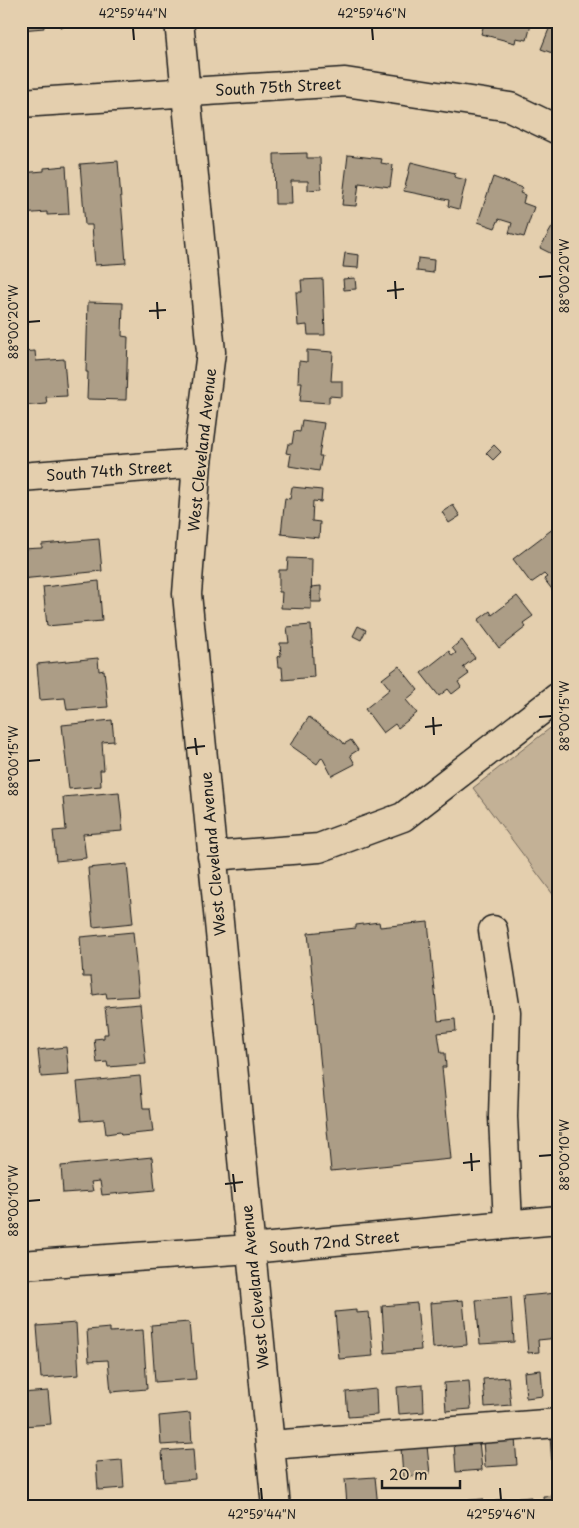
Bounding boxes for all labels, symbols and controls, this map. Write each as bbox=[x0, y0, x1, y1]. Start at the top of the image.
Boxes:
text: 42°59'44"N bbox=[99, 4, 167, 22]
text: 42°59'46"N bbox=[338, 4, 406, 22]
street label: South 75th Street bbox=[214, 71, 342, 101]
text: 88°00'20"W bbox=[555, 238, 573, 313]
text: 88°00'20"W bbox=[4, 284, 22, 359]
street label: West Cleveland Avenue bbox=[181, 367, 221, 533]
street label: South 74th Street bbox=[45, 454, 173, 486]
text: 88°00'15"W bbox=[555, 680, 573, 751]
text: 88°00'15"W bbox=[4, 725, 22, 796]
street label: West Cleveland Avenue bbox=[193, 771, 231, 937]
text: 88°00'10"W bbox=[555, 1119, 573, 1191]
text: 88°00'10"W bbox=[4, 1165, 22, 1237]
street label: West Cleveland Avenue bbox=[234, 1204, 274, 1370]
street label: South 72nd Street bbox=[268, 1224, 400, 1258]
scale bar bbox=[382, 1458, 459, 1490]
text: 20 m bbox=[389, 1462, 428, 1485]
text: 42°59'44"N bbox=[228, 1505, 296, 1523]
text: 42°59'46"N bbox=[467, 1505, 535, 1523]

